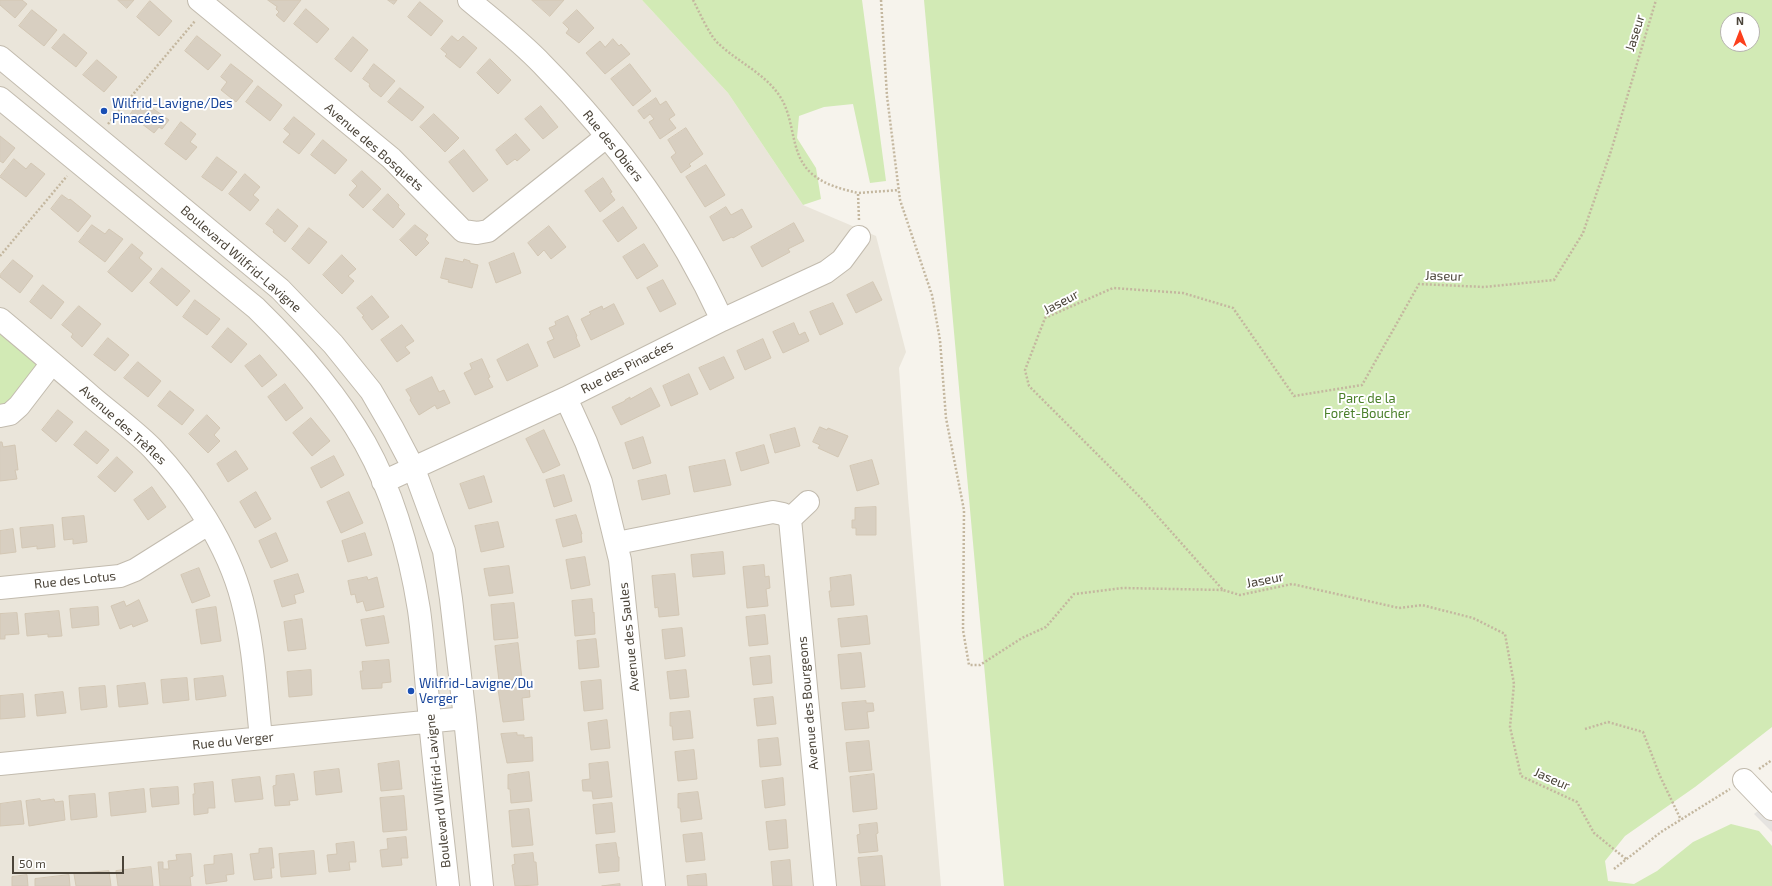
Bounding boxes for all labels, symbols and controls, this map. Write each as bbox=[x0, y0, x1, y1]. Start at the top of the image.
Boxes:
north arrow bbox=[1720, 12, 1760, 52]
street label: Jaseur bbox=[1622, 13, 1648, 53]
text: N bbox=[1736, 14, 1744, 27]
place label: Wilfrid-Lavigne/Des Pinacées bbox=[112, 96, 233, 127]
street label: Avenue des Bosquets bbox=[321, 100, 427, 194]
marker: Wilfrid-Lavigne/Des Pinacées bbox=[99, 106, 109, 116]
street label: Rue des Obiers bbox=[579, 107, 647, 185]
street label: Boulevard Wilfrid-Lavigne bbox=[177, 202, 305, 316]
street label: Jaseur bbox=[1425, 268, 1463, 284]
street label: Jaseur bbox=[1041, 286, 1081, 318]
street label: Rue des Pinacées bbox=[578, 337, 676, 397]
street label: Avenue des Trèfles bbox=[77, 382, 169, 468]
park label: Parc de la Forêt-Boucher bbox=[1324, 391, 1410, 422]
street label: Rue des Lotus bbox=[33, 568, 117, 592]
street label: Jaseur bbox=[1245, 569, 1285, 591]
street label: Avenue des Saules bbox=[616, 582, 642, 692]
street label: Avenue des Bourgeons bbox=[794, 636, 822, 770]
place label: Wilfrid-Lavigne/Du Verger bbox=[419, 676, 534, 707]
marker: Wilfrid-Lavigne/Du Verger bbox=[406, 686, 416, 696]
street label: Boulevard Wilfrid-Lavigne bbox=[422, 713, 454, 869]
street label: Rue du Verger bbox=[191, 729, 275, 753]
street label: Jaseur bbox=[1532, 764, 1572, 794]
scale bar bbox=[14, 848, 126, 874]
text: 50 m bbox=[19, 856, 46, 870]

